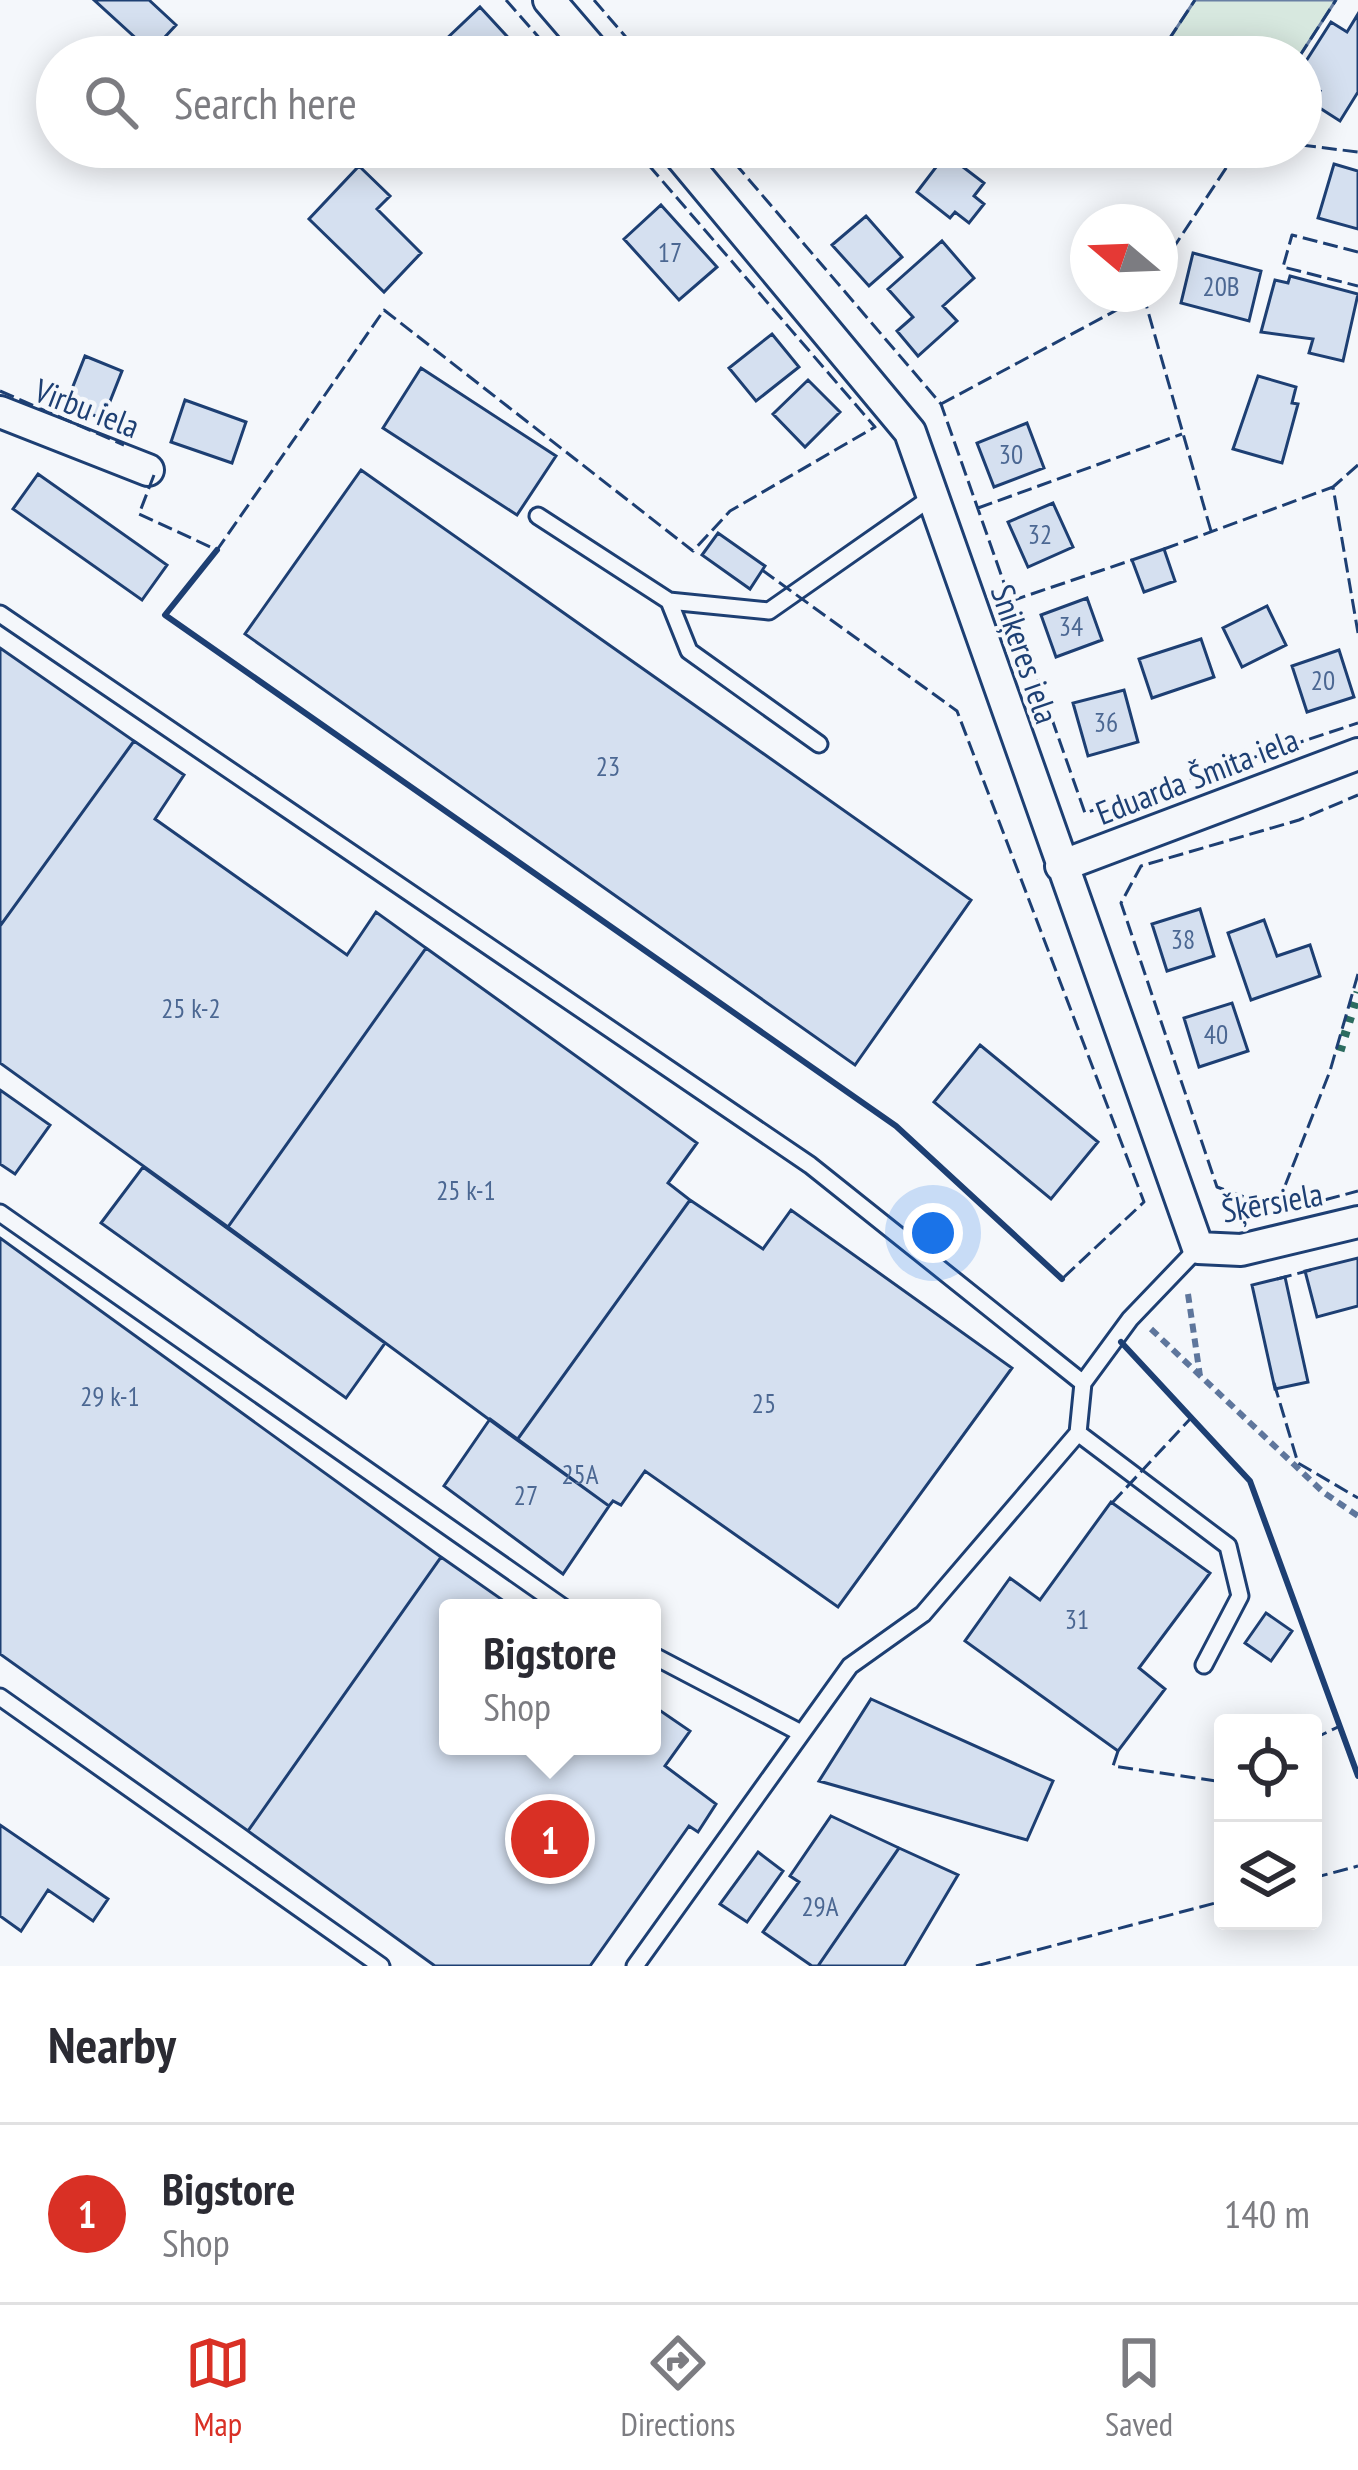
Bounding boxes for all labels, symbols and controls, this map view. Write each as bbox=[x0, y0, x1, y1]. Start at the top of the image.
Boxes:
search box bbox=[36, 36, 1322, 168]
icon: search bbox=[78, 69, 144, 135]
text: Search here bbox=[174, 73, 357, 131]
north arrow bbox=[1070, 204, 1178, 312]
house number: 17 bbox=[658, 235, 682, 269]
house number: 20B bbox=[1202, 269, 1240, 303]
street label: Virbu iela bbox=[28, 368, 146, 447]
house number: 30 bbox=[999, 437, 1023, 471]
house number: 32 bbox=[1028, 517, 1052, 551]
street label: Sniķeres iela bbox=[982, 579, 1069, 729]
house number: 34 bbox=[1059, 609, 1083, 643]
house number: 20 bbox=[1311, 663, 1335, 697]
house number: 36 bbox=[1094, 705, 1118, 739]
street label: Eduarda Šmita iela bbox=[1090, 717, 1304, 834]
house number: 23 bbox=[596, 749, 620, 783]
house number: 38 bbox=[1171, 922, 1195, 956]
house number: 25 k-2 bbox=[161, 991, 221, 1025]
house number: 40 bbox=[1204, 1017, 1228, 1051]
street label: Šķērsiela bbox=[1218, 1171, 1326, 1232]
house number: 25 k-1 bbox=[436, 1173, 496, 1207]
your location bbox=[903, 1203, 963, 1263]
house number: 29 k-1 bbox=[80, 1379, 140, 1413]
house number: 25 bbox=[752, 1386, 776, 1420]
house number: 25A bbox=[561, 1457, 599, 1491]
house number: 27 bbox=[514, 1478, 538, 1512]
popup bbox=[439, 1599, 661, 1755]
house number: 31 bbox=[1065, 1602, 1089, 1636]
text: Bigstore bbox=[483, 1623, 617, 1681]
text: Shop bbox=[483, 1681, 551, 1732]
map controls bbox=[1214, 1714, 1322, 1930]
button: locate bbox=[1214, 1714, 1322, 1822]
pin: 1 bbox=[511, 1794, 589, 1884]
button: layers bbox=[1214, 1822, 1322, 1930]
house number: 29A bbox=[801, 1889, 839, 1923]
text: Nearby bbox=[48, 2011, 176, 2077]
text: Bigstore bbox=[162, 2159, 295, 2217]
text: 1 bbox=[78, 2188, 96, 2239]
text: 140 m bbox=[1224, 2188, 1310, 2239]
text: Shop bbox=[162, 2217, 230, 2268]
tab: Map bbox=[185, 2330, 251, 2445]
tab: Directions bbox=[621, 2330, 735, 2445]
tab: Saved bbox=[1105, 2330, 1173, 2445]

